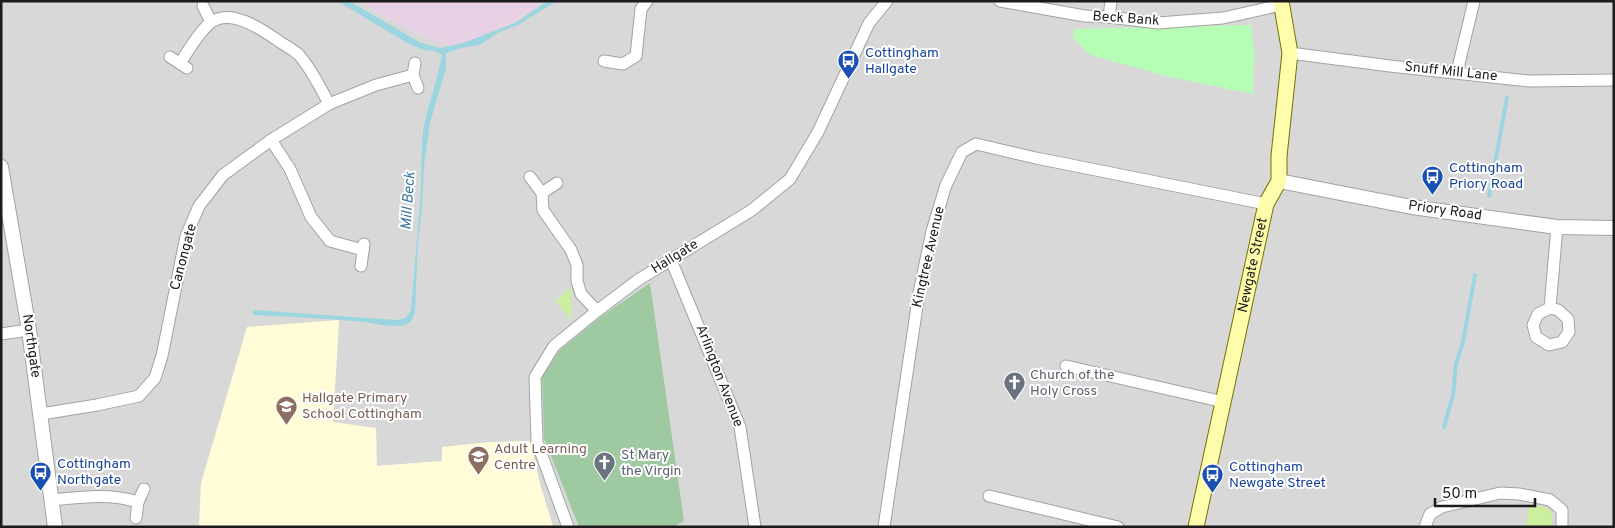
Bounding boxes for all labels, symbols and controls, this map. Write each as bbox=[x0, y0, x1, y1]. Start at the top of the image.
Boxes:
street label: Beck Bank bbox=[1092, 8, 1160, 30]
place label: Cottingham Hallgate bbox=[865, 45, 939, 78]
bus stop icon: Cottingham Hallgate bbox=[837, 49, 861, 80]
street label: Snuff Mill Lane bbox=[1404, 59, 1498, 85]
place label: Cottingham Priory Road bbox=[1449, 160, 1523, 193]
bus stop icon: Cottingham Priory Road bbox=[1421, 164, 1445, 195]
water label: Mill Beck bbox=[397, 171, 421, 231]
street label: Priory Road bbox=[1407, 197, 1483, 225]
street label: Kingtree Avenue bbox=[909, 205, 949, 309]
street label: Newgate Street bbox=[1234, 216, 1271, 314]
street label: Canongate bbox=[167, 222, 201, 292]
street label: Hallgate bbox=[648, 236, 702, 278]
street label: Northgate bbox=[18, 313, 44, 379]
street label: Arlington Avenue bbox=[692, 322, 746, 430]
place label: Church of the Holy Cross bbox=[1030, 367, 1114, 400]
church icon: Church of the Holy Cross bbox=[1002, 371, 1026, 402]
place label: Hallgate Primary School Cottingham bbox=[302, 390, 422, 423]
school or university icon: Hallgate Primary School Cottingham bbox=[274, 394, 298, 425]
place label: Adult Learning Centre bbox=[494, 441, 587, 474]
school or university icon: Adult Learning Centre bbox=[466, 445, 490, 476]
place label: St Mary the Virgin bbox=[621, 447, 681, 480]
church icon: St Mary the Virgin bbox=[593, 451, 617, 482]
place label: Cottingham Northgate bbox=[57, 456, 131, 489]
place label: Cottingham Newgate Street bbox=[1229, 459, 1326, 492]
bus stop icon: Cottingham Northgate bbox=[29, 460, 53, 491]
bus stop icon: Cottingham Newgate Street bbox=[1201, 463, 1225, 494]
scale bar bbox=[1435, 476, 1535, 508]
text: 50 m bbox=[1442, 485, 1477, 504]

